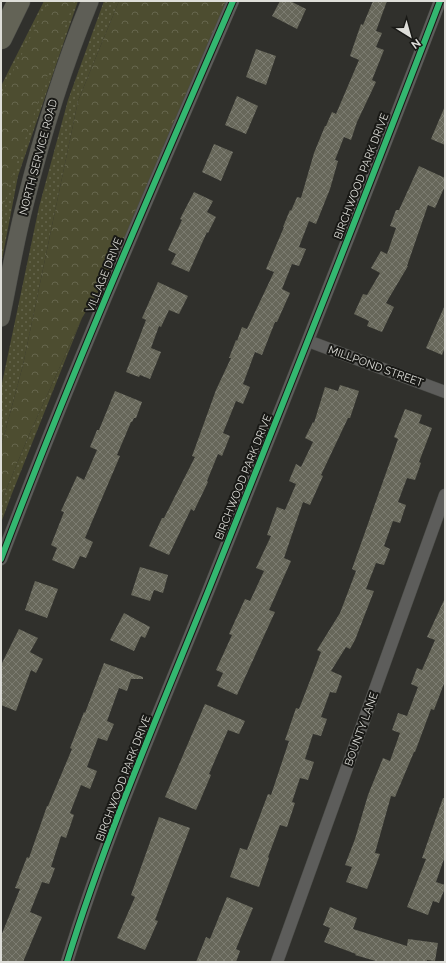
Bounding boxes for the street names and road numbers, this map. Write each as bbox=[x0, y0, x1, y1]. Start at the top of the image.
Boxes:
street label: NORTH SERVICE ROAD bbox=[17, 98, 60, 217]
street label: BIRCHWOOD PARK DRIVE bbox=[331, 111, 392, 241]
street label: VILLAGE DRIVE bbox=[84, 236, 125, 314]
street label: MILLPOND STREET bbox=[327, 343, 425, 390]
street label: BIRCHWOOD PARK DRIVE bbox=[212, 412, 275, 542]
street label: BOUNTY LANE bbox=[342, 690, 381, 768]
street label: BIRCHWOOD PARK DRIVE bbox=[93, 713, 154, 843]

